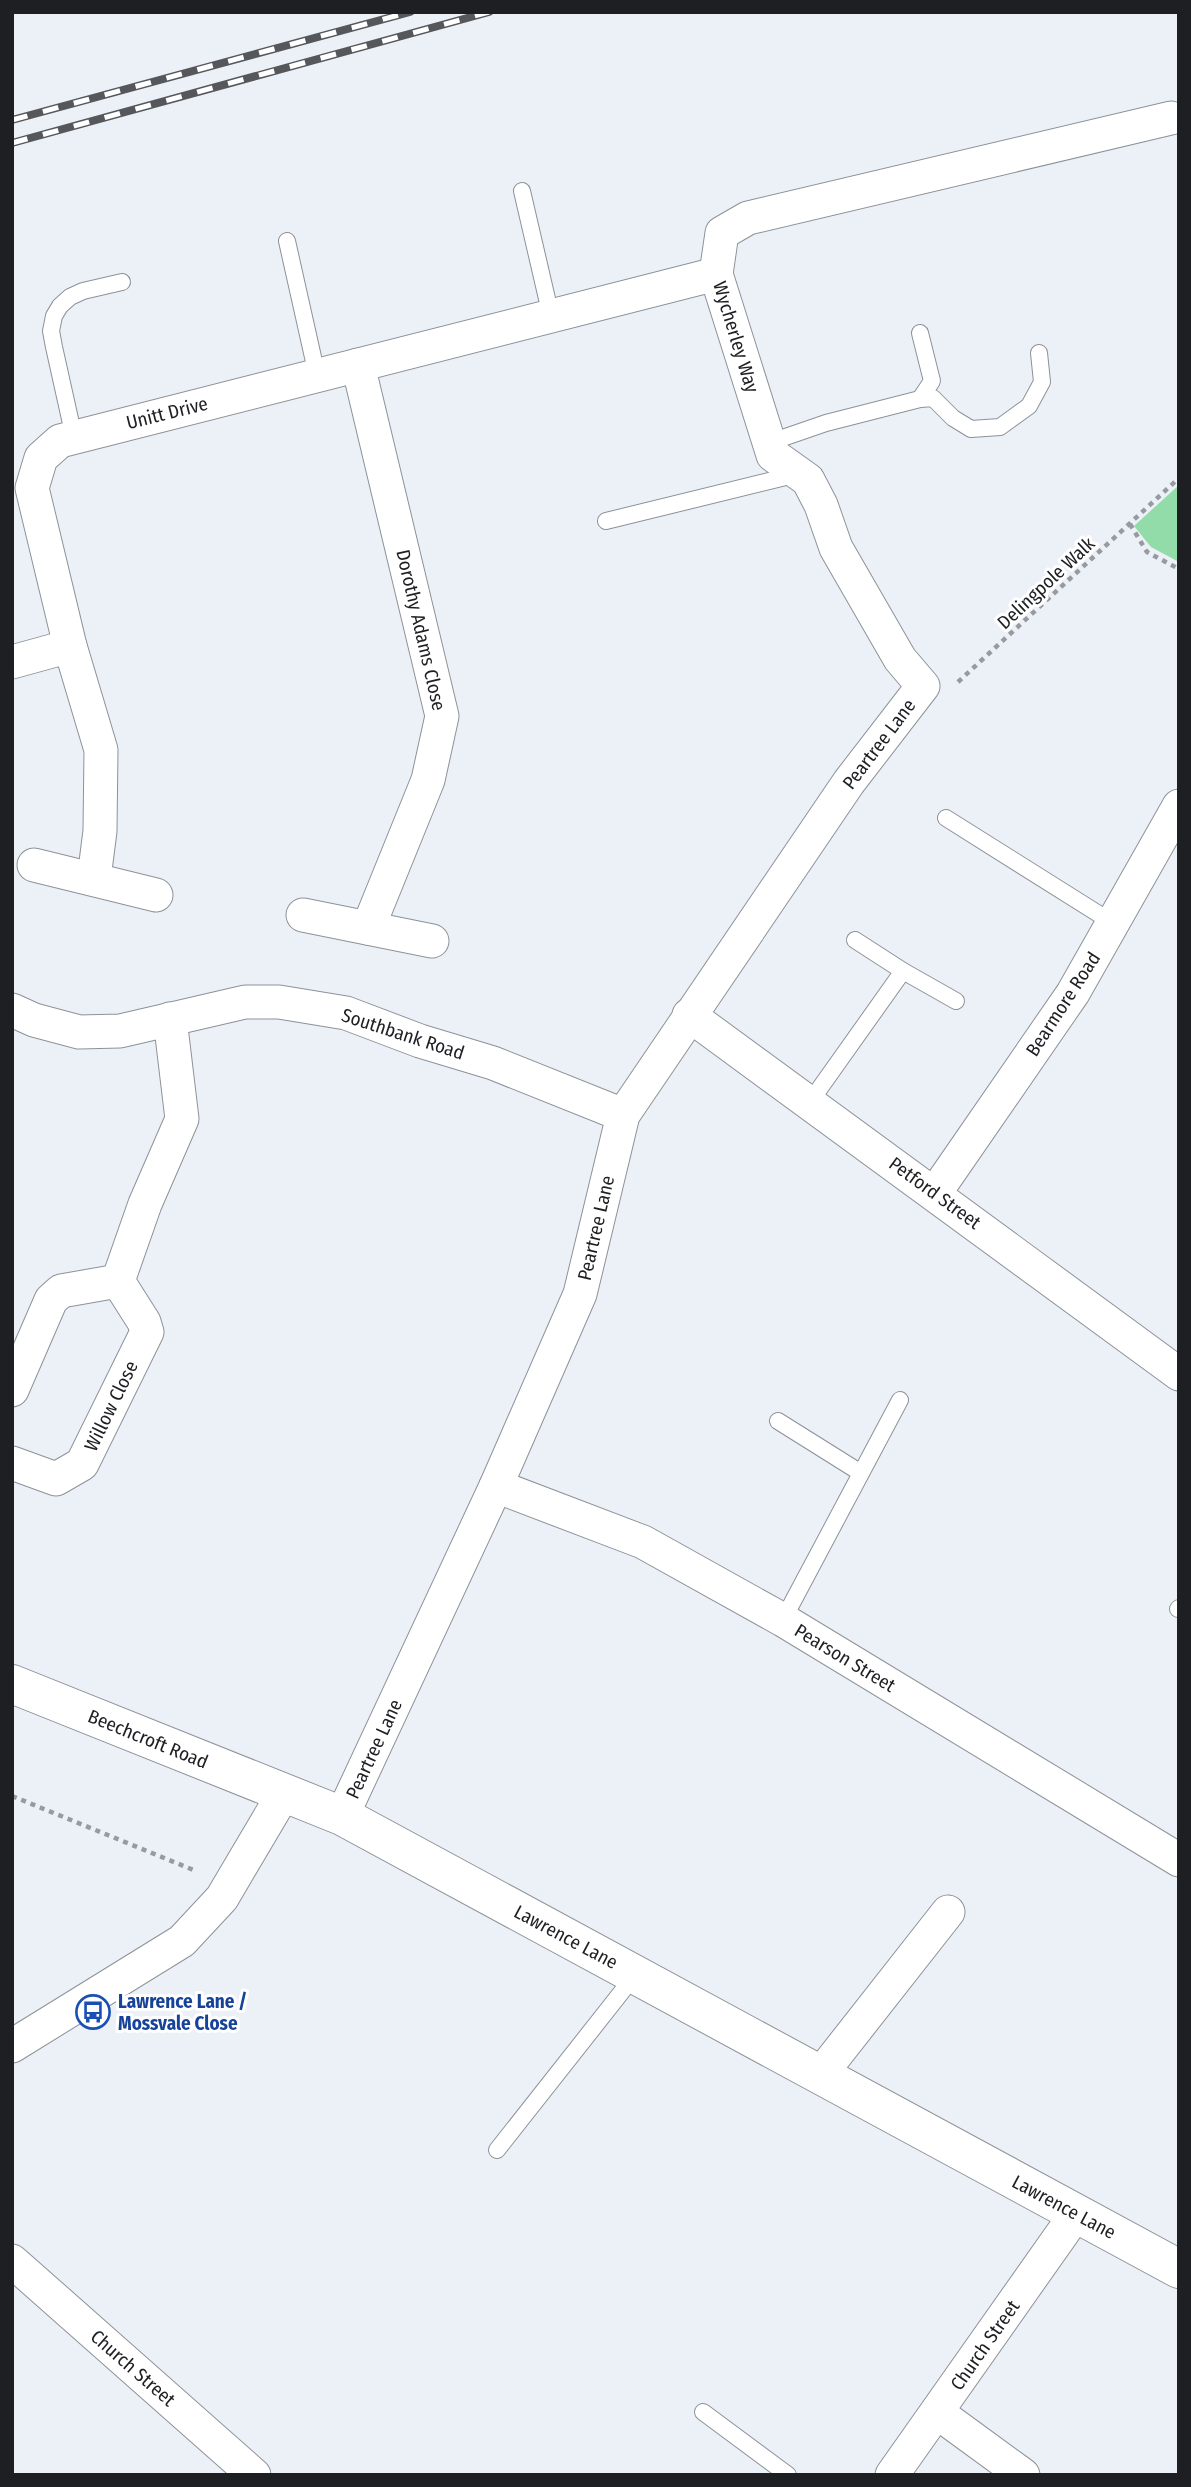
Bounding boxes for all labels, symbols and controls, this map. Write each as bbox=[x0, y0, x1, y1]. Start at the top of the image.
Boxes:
street label: Wycherley Way bbox=[708, 279, 764, 396]
street label: Unitt Drive bbox=[124, 392, 210, 434]
street label: Delingpole Walk bbox=[993, 532, 1100, 634]
street label: Dorothy Adams Close bbox=[391, 547, 451, 713]
street label: Peartree Lane bbox=[838, 694, 920, 794]
street label: Bearmore Road bbox=[1021, 948, 1105, 1060]
street label: Southbank Road bbox=[339, 1003, 467, 1065]
street label: Petford Street bbox=[885, 1152, 986, 1235]
street label: Peartree Lane bbox=[573, 1173, 619, 1283]
street label: Willow Close bbox=[79, 1357, 143, 1455]
street label: Pearson Street bbox=[790, 1619, 900, 1698]
street label: Peartree Lane bbox=[341, 1696, 407, 1802]
street label: Beechcroft Road bbox=[85, 1704, 211, 1774]
street label: Lawrence Lane bbox=[510, 1900, 622, 1974]
place label: Lawrence Lane / Mossvale Close bbox=[118, 1990, 247, 2035]
bus stop icon: Lawrence Lane / Mossvale Close bbox=[74, 1993, 112, 2031]
street label: Lawrence Lane bbox=[1008, 2170, 1120, 2244]
street label: Church Street bbox=[946, 2295, 1025, 2395]
street label: Church Street bbox=[86, 2325, 181, 2412]

